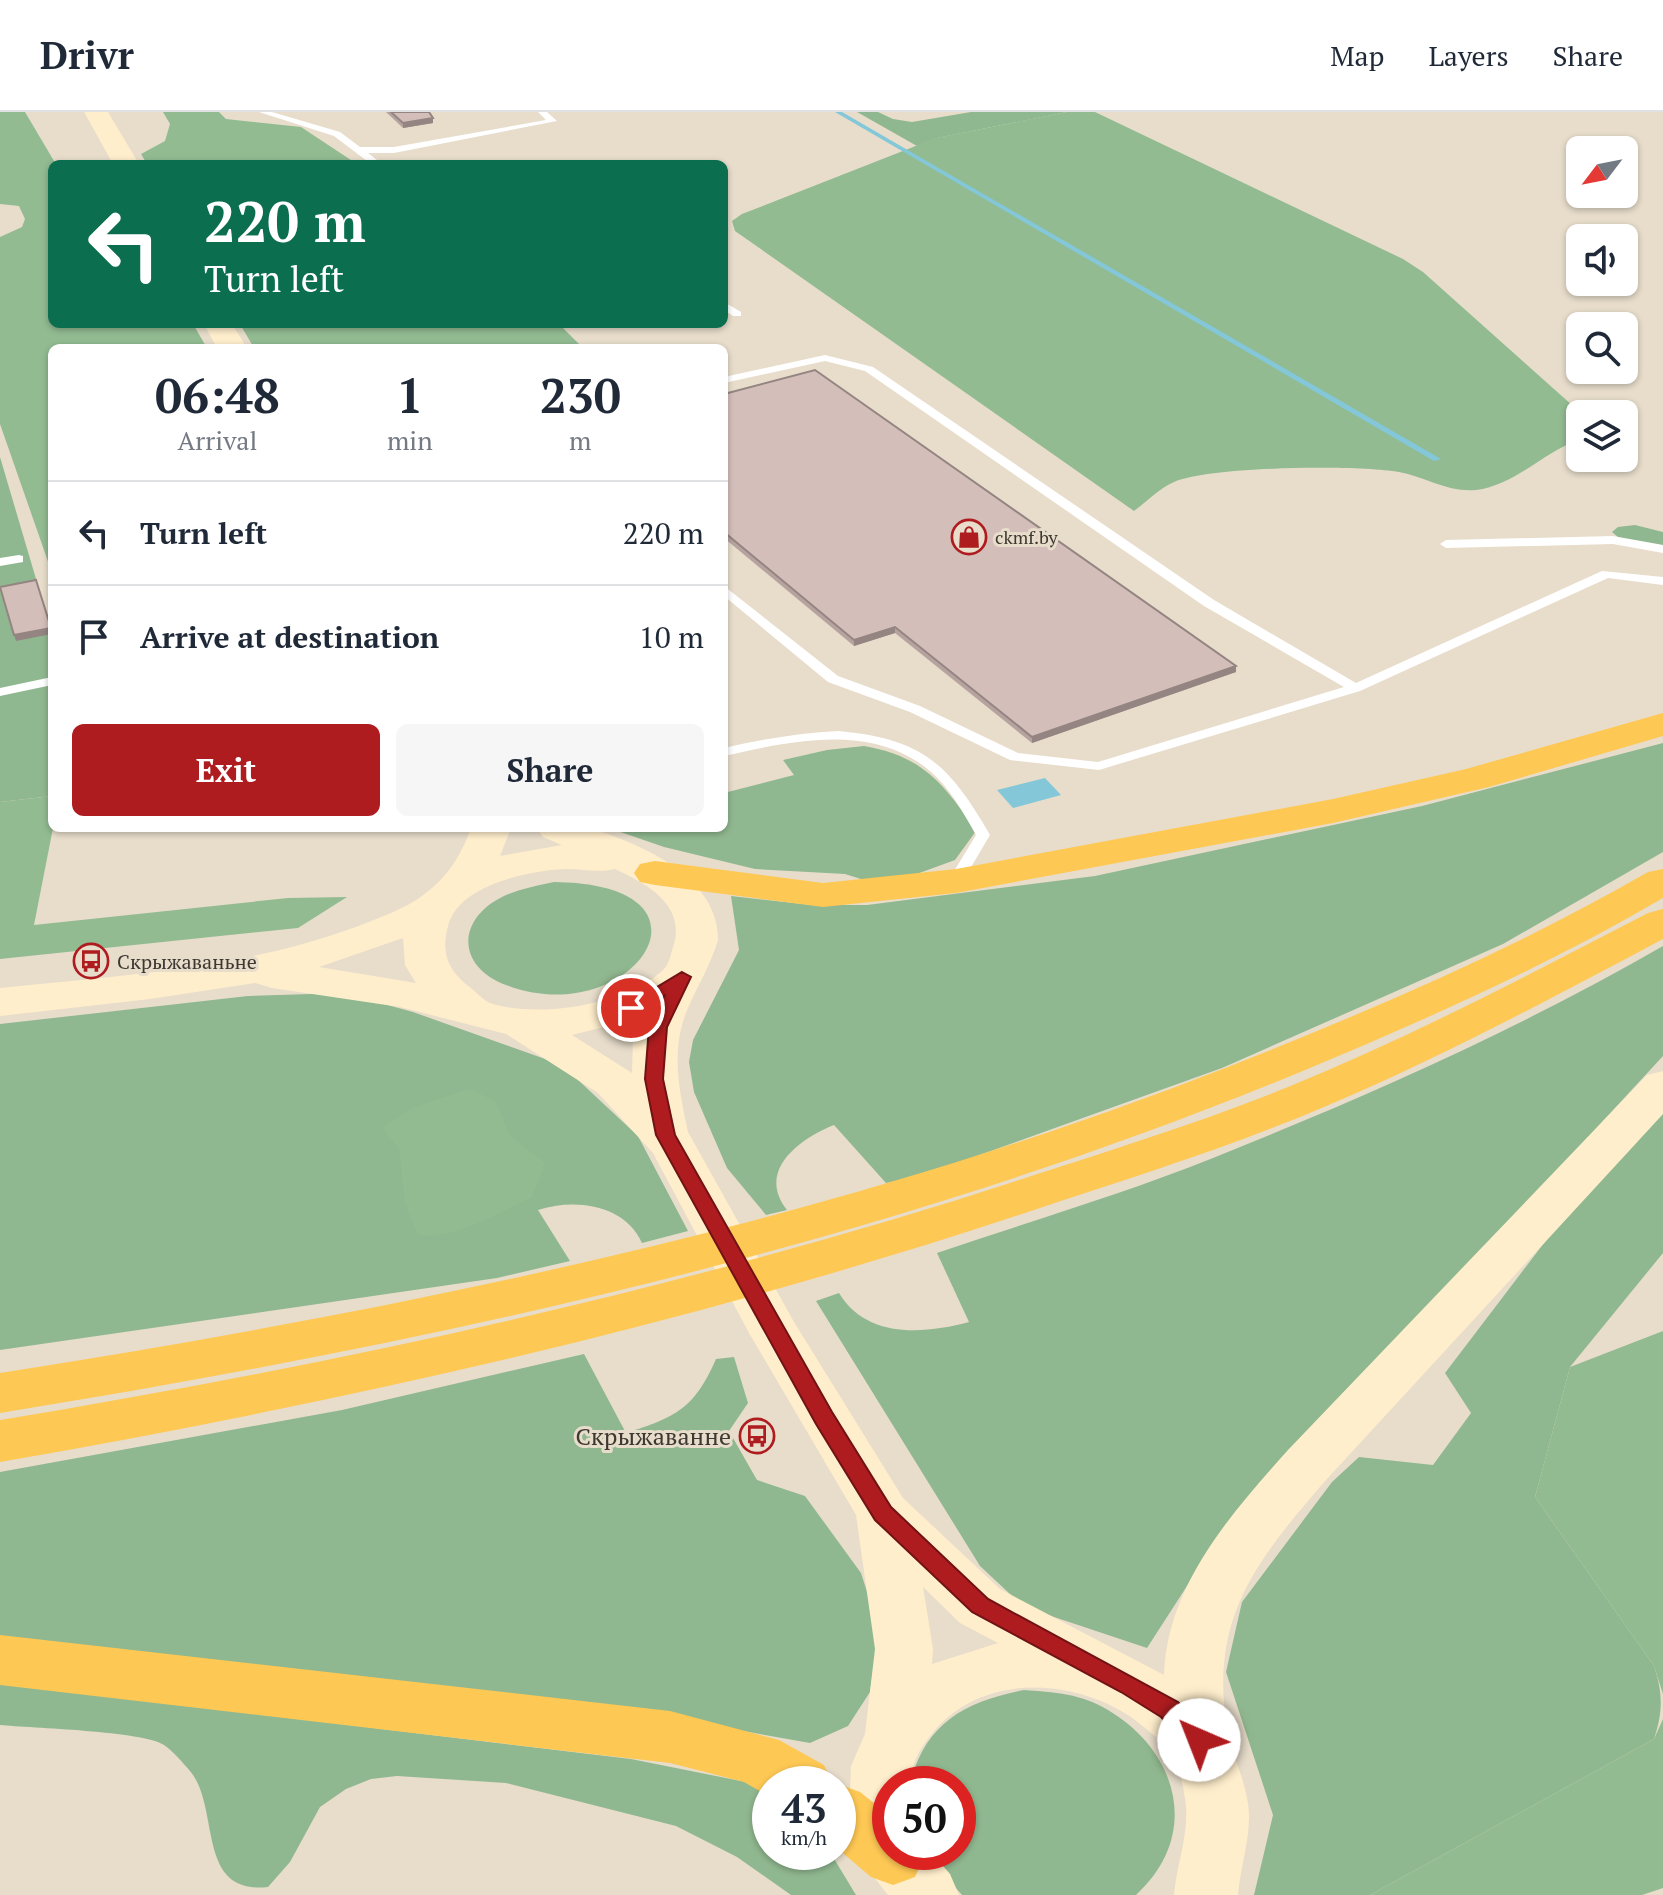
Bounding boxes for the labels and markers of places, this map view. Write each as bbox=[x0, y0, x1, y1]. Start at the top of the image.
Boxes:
shop icon: ckmf.by bbox=[950, 518, 988, 556]
place label: ckmf.by bbox=[995, 525, 1058, 549]
bus stop icon: Скрыжаваньне bbox=[72, 942, 110, 980]
place label: Скрыжаваньне bbox=[117, 948, 257, 975]
pin bbox=[597, 974, 665, 1042]
bus stop icon: Скрыжаванне bbox=[738, 1417, 776, 1455]
place label: Скрыжаванне bbox=[575, 1420, 731, 1452]

